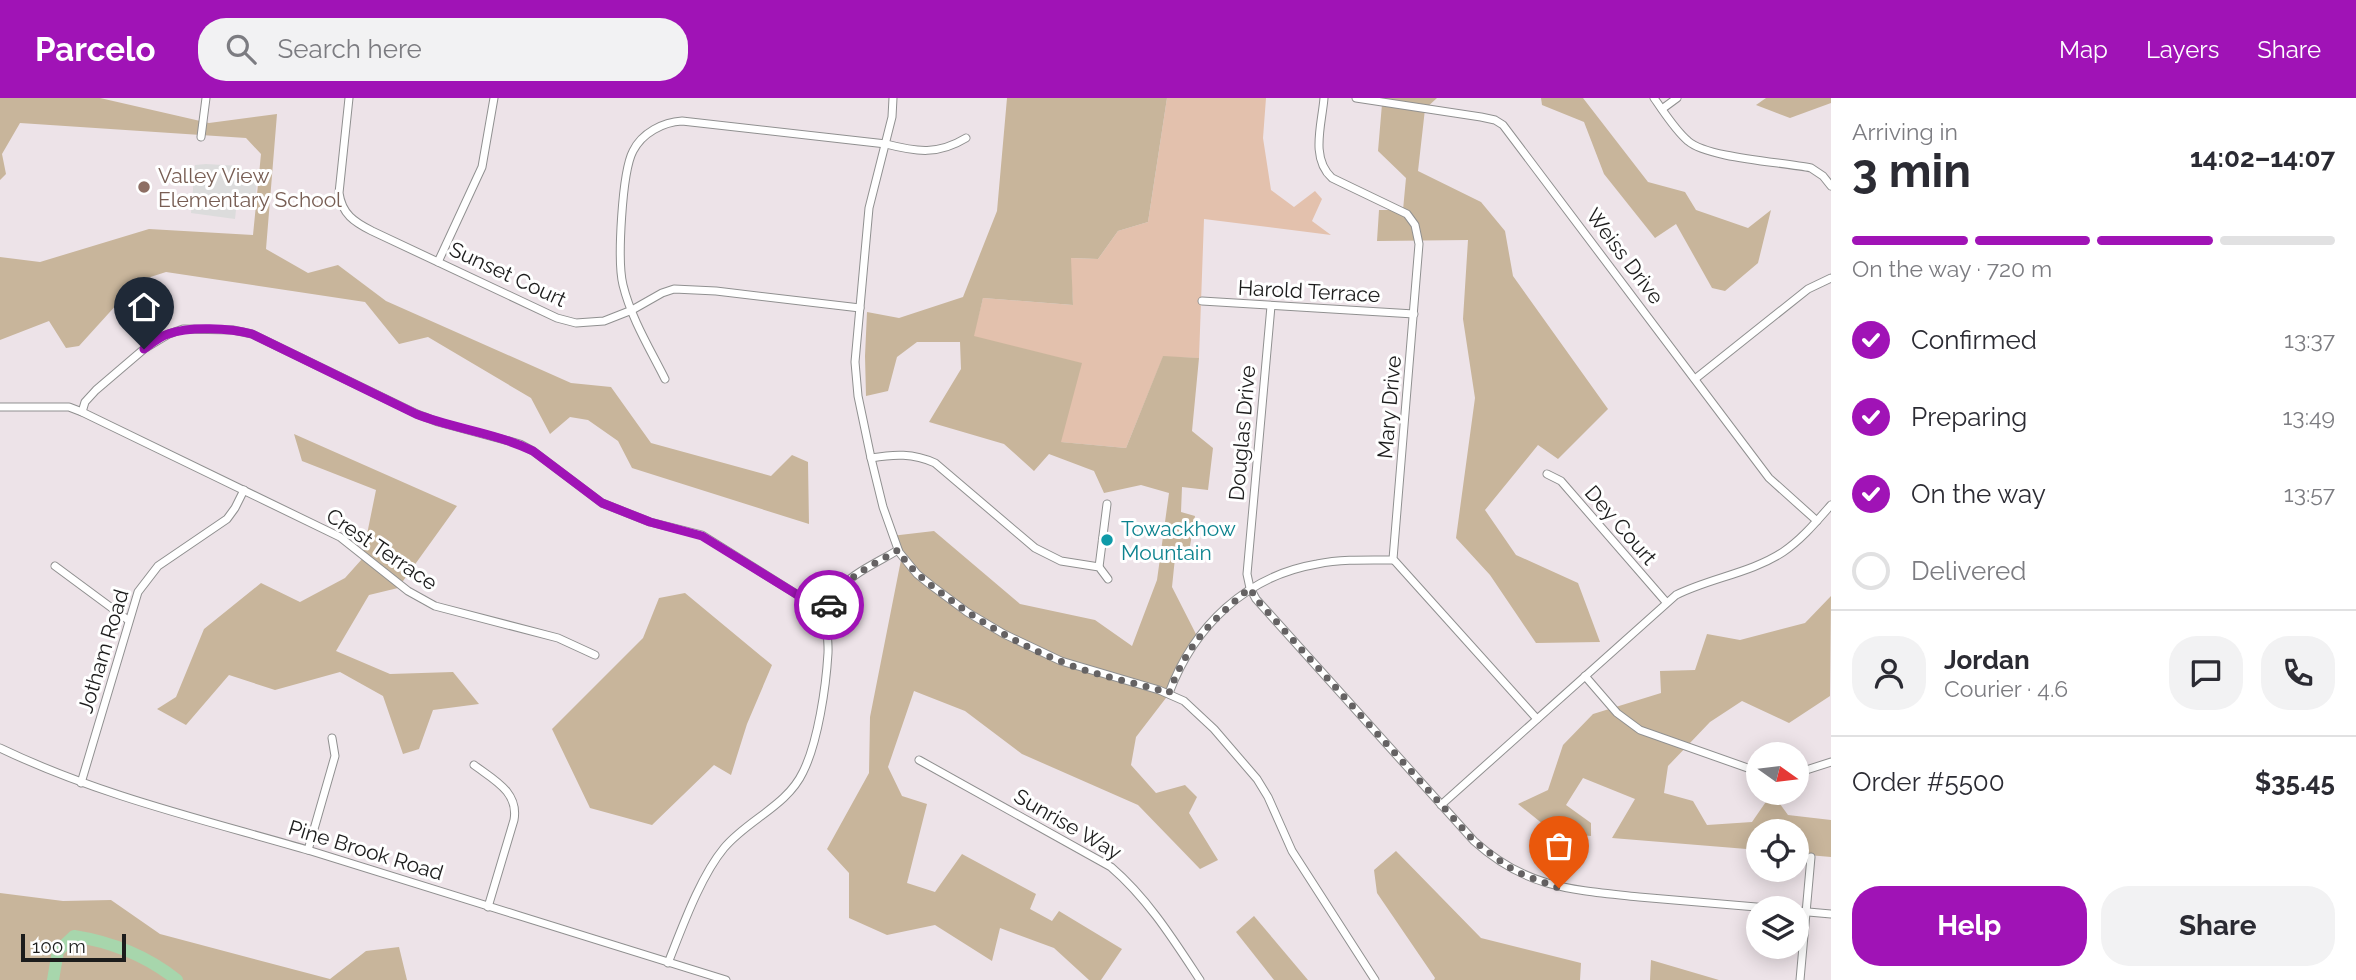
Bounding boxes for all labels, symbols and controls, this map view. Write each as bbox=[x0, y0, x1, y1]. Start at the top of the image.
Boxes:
search box bbox=[198, 18, 688, 81]
text: Parcelo bbox=[35, 30, 156, 69]
icon: search bbox=[222, 30, 260, 68]
text: Search here bbox=[278, 34, 422, 64]
text: Map bbox=[2059, 35, 2108, 64]
text: Layers bbox=[2146, 35, 2219, 64]
text: Share bbox=[2257, 35, 2321, 64]
text: Arriving in bbox=[1852, 118, 1958, 145]
text: 14:02–14:07 bbox=[2190, 143, 2335, 173]
text: 3 min bbox=[1852, 144, 1971, 198]
place label: Valley View Elementary School bbox=[158, 163, 342, 212]
marker: Valley View Elementary School bbox=[136, 179, 152, 195]
street label: Weiss Drive bbox=[1581, 203, 1669, 309]
street label: Sunset Court bbox=[446, 236, 570, 312]
text: On the way · 720 m bbox=[1852, 255, 2052, 282]
street label: Harold Terrace bbox=[1237, 275, 1381, 307]
pin bbox=[114, 277, 174, 349]
icon: home bbox=[125, 288, 163, 326]
icon: check bbox=[1852, 321, 1890, 359]
text: Confirmed bbox=[1911, 325, 2037, 355]
text: 13:37 bbox=[2284, 326, 2335, 353]
street label: Mary Drive bbox=[1372, 354, 1406, 460]
street label: Douglas Drive bbox=[1224, 364, 1260, 502]
icon: check bbox=[1852, 398, 1890, 436]
text: Preparing bbox=[1911, 402, 2027, 432]
text: 13:49 bbox=[2283, 403, 2335, 430]
icon: check bbox=[1852, 475, 1890, 513]
text: On the way bbox=[1911, 479, 2046, 509]
street label: Dey Court bbox=[1580, 480, 1662, 570]
text: 13:57 bbox=[2284, 480, 2335, 507]
street label: Crest Terrace bbox=[322, 503, 442, 595]
place label: Towackhow Mountain bbox=[1121, 516, 1236, 565]
marker: Towackhow Mountain bbox=[1099, 532, 1115, 548]
text: Delivered bbox=[1911, 556, 2026, 586]
courier bbox=[794, 570, 864, 640]
street label: Jotham Road bbox=[72, 586, 134, 716]
icon: car bbox=[810, 586, 848, 624]
button: person bbox=[1852, 636, 1926, 710]
button: chat bbox=[2169, 636, 2243, 710]
button: phone bbox=[2261, 636, 2335, 710]
text: Jordan bbox=[1944, 645, 2030, 675]
text: Courier · 4.6 bbox=[1944, 675, 2068, 702]
north arrow bbox=[1746, 742, 1810, 805]
map controls bbox=[1746, 742, 1809, 959]
text: Order #5500 bbox=[1852, 767, 2005, 797]
text: $35.45 bbox=[2255, 767, 2335, 797]
street label: Sunrise Way bbox=[1010, 783, 1126, 865]
street label: Pine Brook Road bbox=[286, 815, 446, 885]
pin bbox=[1529, 816, 1589, 888]
button: locate bbox=[1746, 819, 1809, 882]
icon: bag bbox=[1540, 827, 1578, 865]
button: Help bbox=[1852, 886, 2087, 966]
button: Share bbox=[2101, 886, 2335, 966]
button: layers bbox=[1746, 896, 1809, 959]
scale bar bbox=[21, 931, 126, 963]
text: 100 m bbox=[32, 935, 86, 957]

